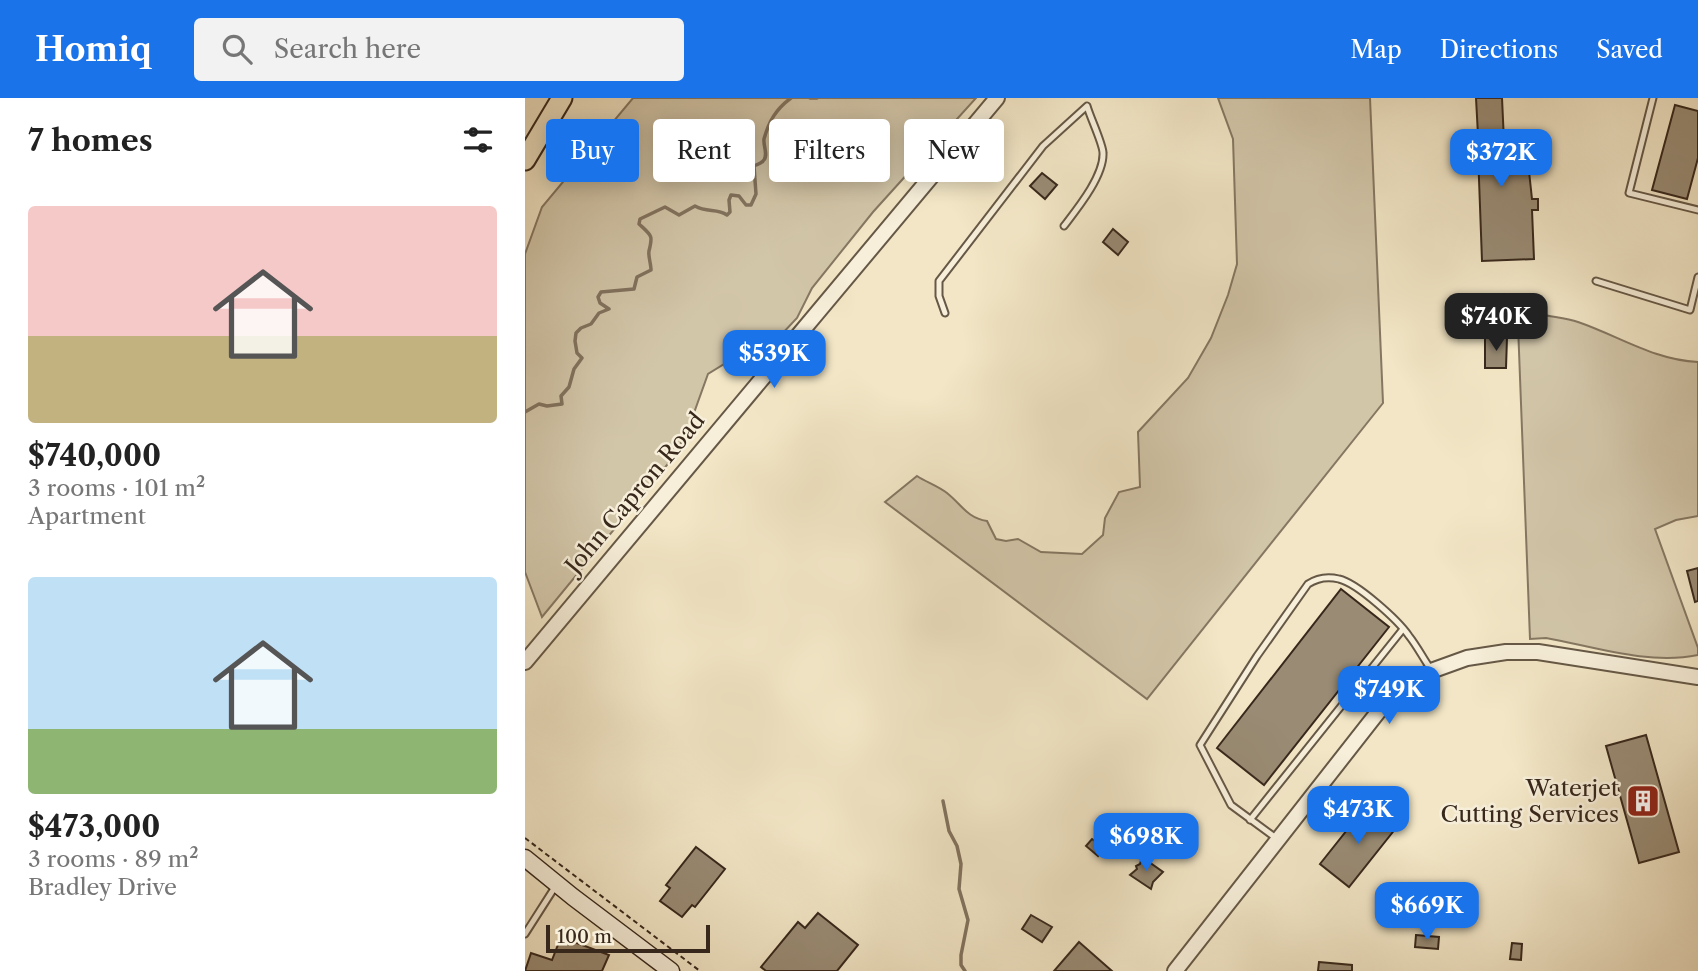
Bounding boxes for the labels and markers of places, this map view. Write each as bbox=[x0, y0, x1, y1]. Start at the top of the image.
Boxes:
pin: $372K bbox=[1452, 130, 1550, 189]
pin: $740K bbox=[1447, 294, 1545, 353]
pin: $539K bbox=[725, 330, 823, 390]
pin: $749K bbox=[1340, 666, 1438, 726]
place label: Waterjet Cutting Services bbox=[1440, 774, 1619, 828]
building icon: Waterjet Cutting Services bbox=[1624, 782, 1662, 820]
pin: $473K bbox=[1309, 786, 1407, 846]
pin: $698K bbox=[1097, 814, 1195, 873]
pin: $669K bbox=[1378, 882, 1476, 942]

